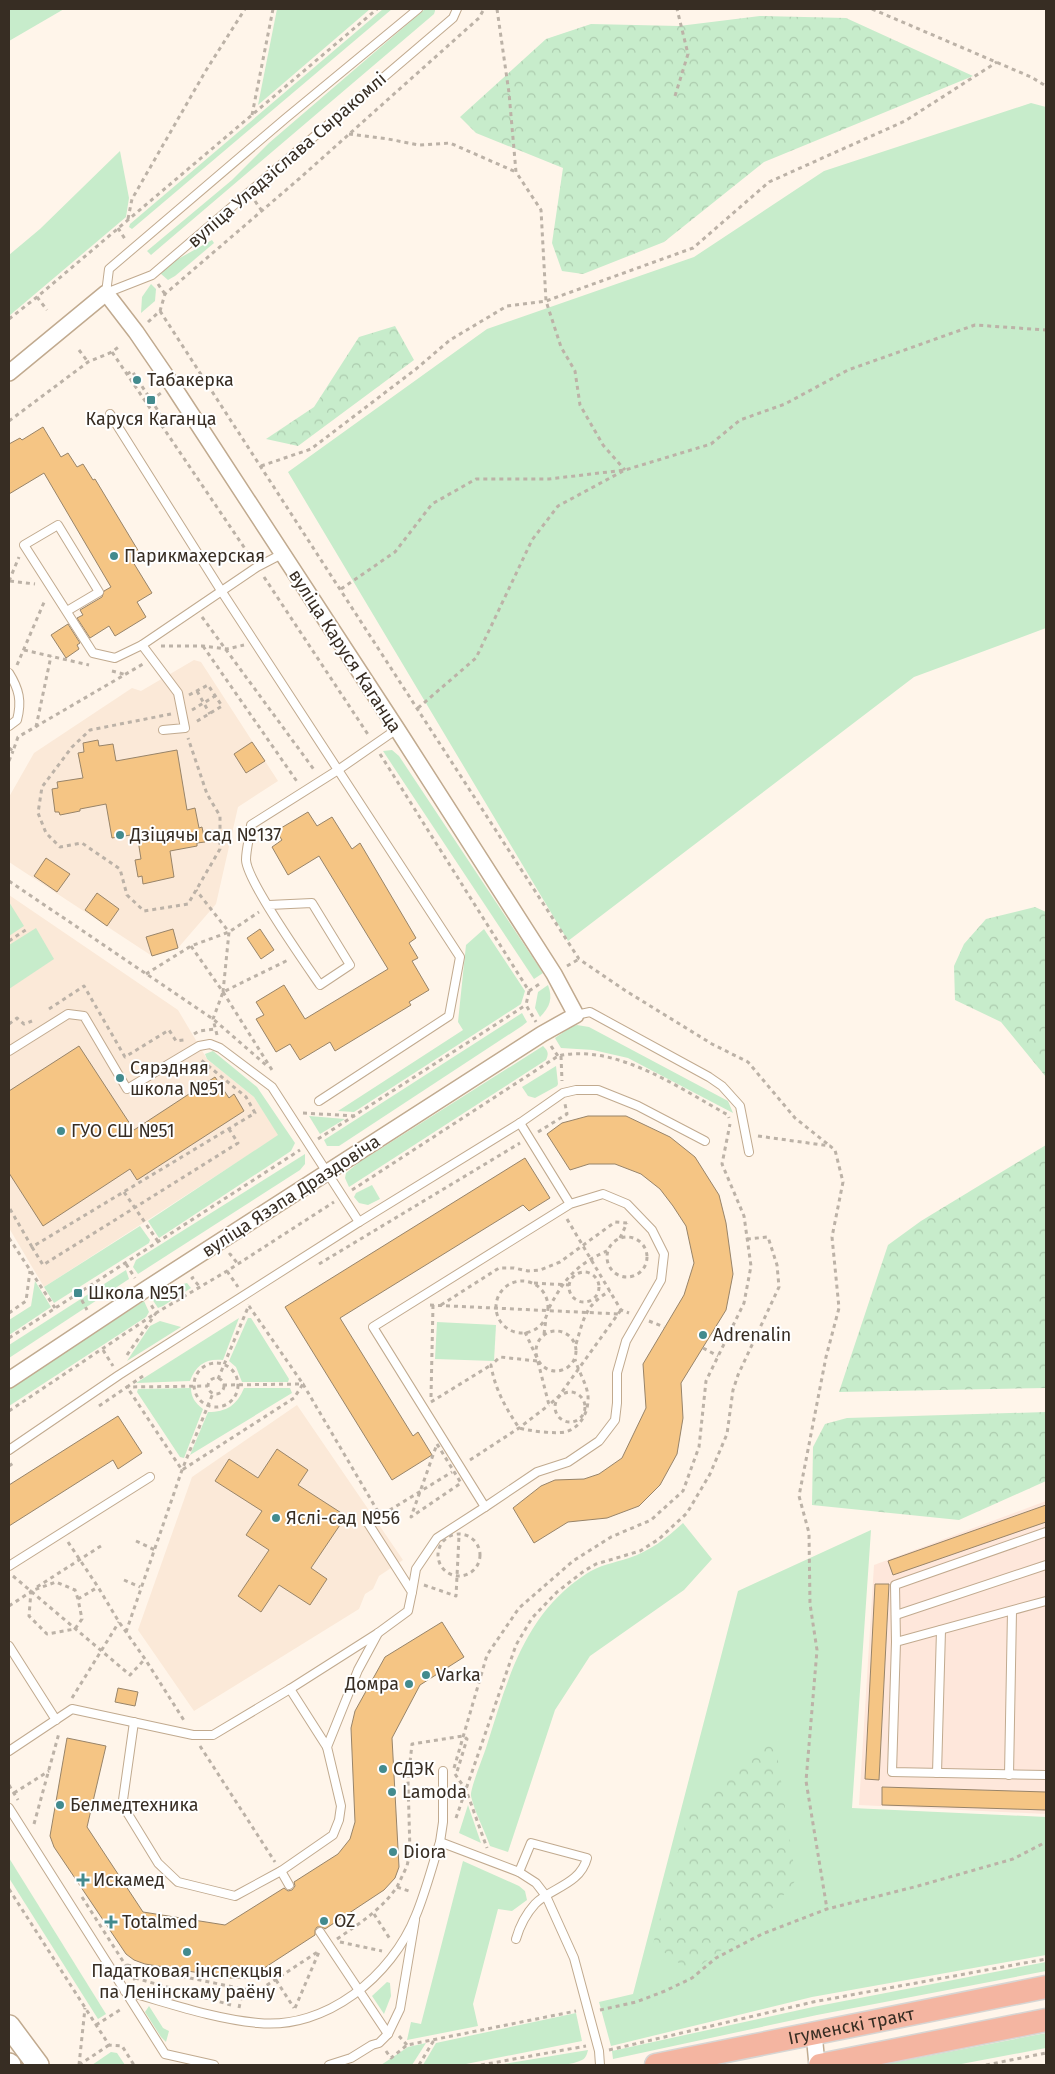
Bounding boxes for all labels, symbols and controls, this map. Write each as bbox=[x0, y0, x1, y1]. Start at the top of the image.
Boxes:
street label: вуліца Уладзіслава Сыракомлі bbox=[183, 68, 391, 252]
place label: Табакерка bbox=[147, 369, 234, 391]
marker: Табакерка bbox=[131, 374, 143, 386]
marker: Каруся Каганца bbox=[145, 394, 157, 406]
place label: Каруся Каганца bbox=[85, 408, 217, 430]
place label: Парикмахерская bbox=[124, 545, 265, 567]
marker: Парикмахерская bbox=[108, 550, 120, 562]
street label: вуліца Каруся Каганца bbox=[284, 565, 406, 737]
place label: Дзіцячы сад №137 bbox=[129, 824, 281, 846]
marker: Дзіцячы сад №137 bbox=[114, 829, 126, 841]
place label: Сярэдняя школа №51 bbox=[130, 1057, 225, 1100]
marker: Сярэдняя школа №51 bbox=[114, 1072, 126, 1084]
place label: ГУО СШ №51 bbox=[71, 1120, 175, 1142]
marker: ГУО СШ №51 bbox=[55, 1125, 67, 1137]
street label: вуліца Язэпа Драздовіча bbox=[198, 1130, 384, 1262]
place label: Школа №51 bbox=[88, 1282, 185, 1304]
marker: Школа №51 bbox=[72, 1287, 84, 1299]
place label: Adrenalin bbox=[713, 1324, 791, 1346]
marker: Adrenalin bbox=[697, 1329, 709, 1341]
place label: Яслі-сад №56 bbox=[286, 1507, 400, 1529]
marker: Яслі-сад №56 bbox=[270, 1512, 282, 1524]
place label: Varka bbox=[436, 1664, 481, 1686]
marker: Varka bbox=[420, 1669, 432, 1681]
place label: Домра bbox=[344, 1673, 399, 1695]
marker: Домра bbox=[403, 1678, 415, 1690]
place label: СДЭК bbox=[393, 1758, 435, 1780]
marker: СДЭК bbox=[377, 1763, 389, 1775]
place label: Lamoda bbox=[402, 1781, 467, 1803]
marker: Lamoda bbox=[386, 1786, 398, 1798]
place label: Белмедтехника bbox=[70, 1794, 198, 1816]
marker: Белмедтехника bbox=[54, 1799, 66, 1811]
place label: Diora bbox=[403, 1841, 446, 1863]
marker: Diora bbox=[387, 1846, 399, 1858]
place label: Искамед bbox=[93, 1869, 165, 1891]
marker: Искамед bbox=[77, 1874, 89, 1886]
place label: OZ bbox=[334, 1910, 355, 1932]
place label: Totalmed bbox=[122, 1911, 198, 1933]
marker: Totalmed bbox=[104, 1915, 118, 1929]
marker: OZ bbox=[318, 1915, 330, 1927]
marker: Падатковая інспекцыя па Ленінскаму раёну bbox=[181, 1946, 193, 1958]
place label: Падатковая інспекцыя па Ленінскаму раёну bbox=[91, 1960, 283, 2003]
street label: Ігуменскі тракт bbox=[786, 2002, 917, 2049]

